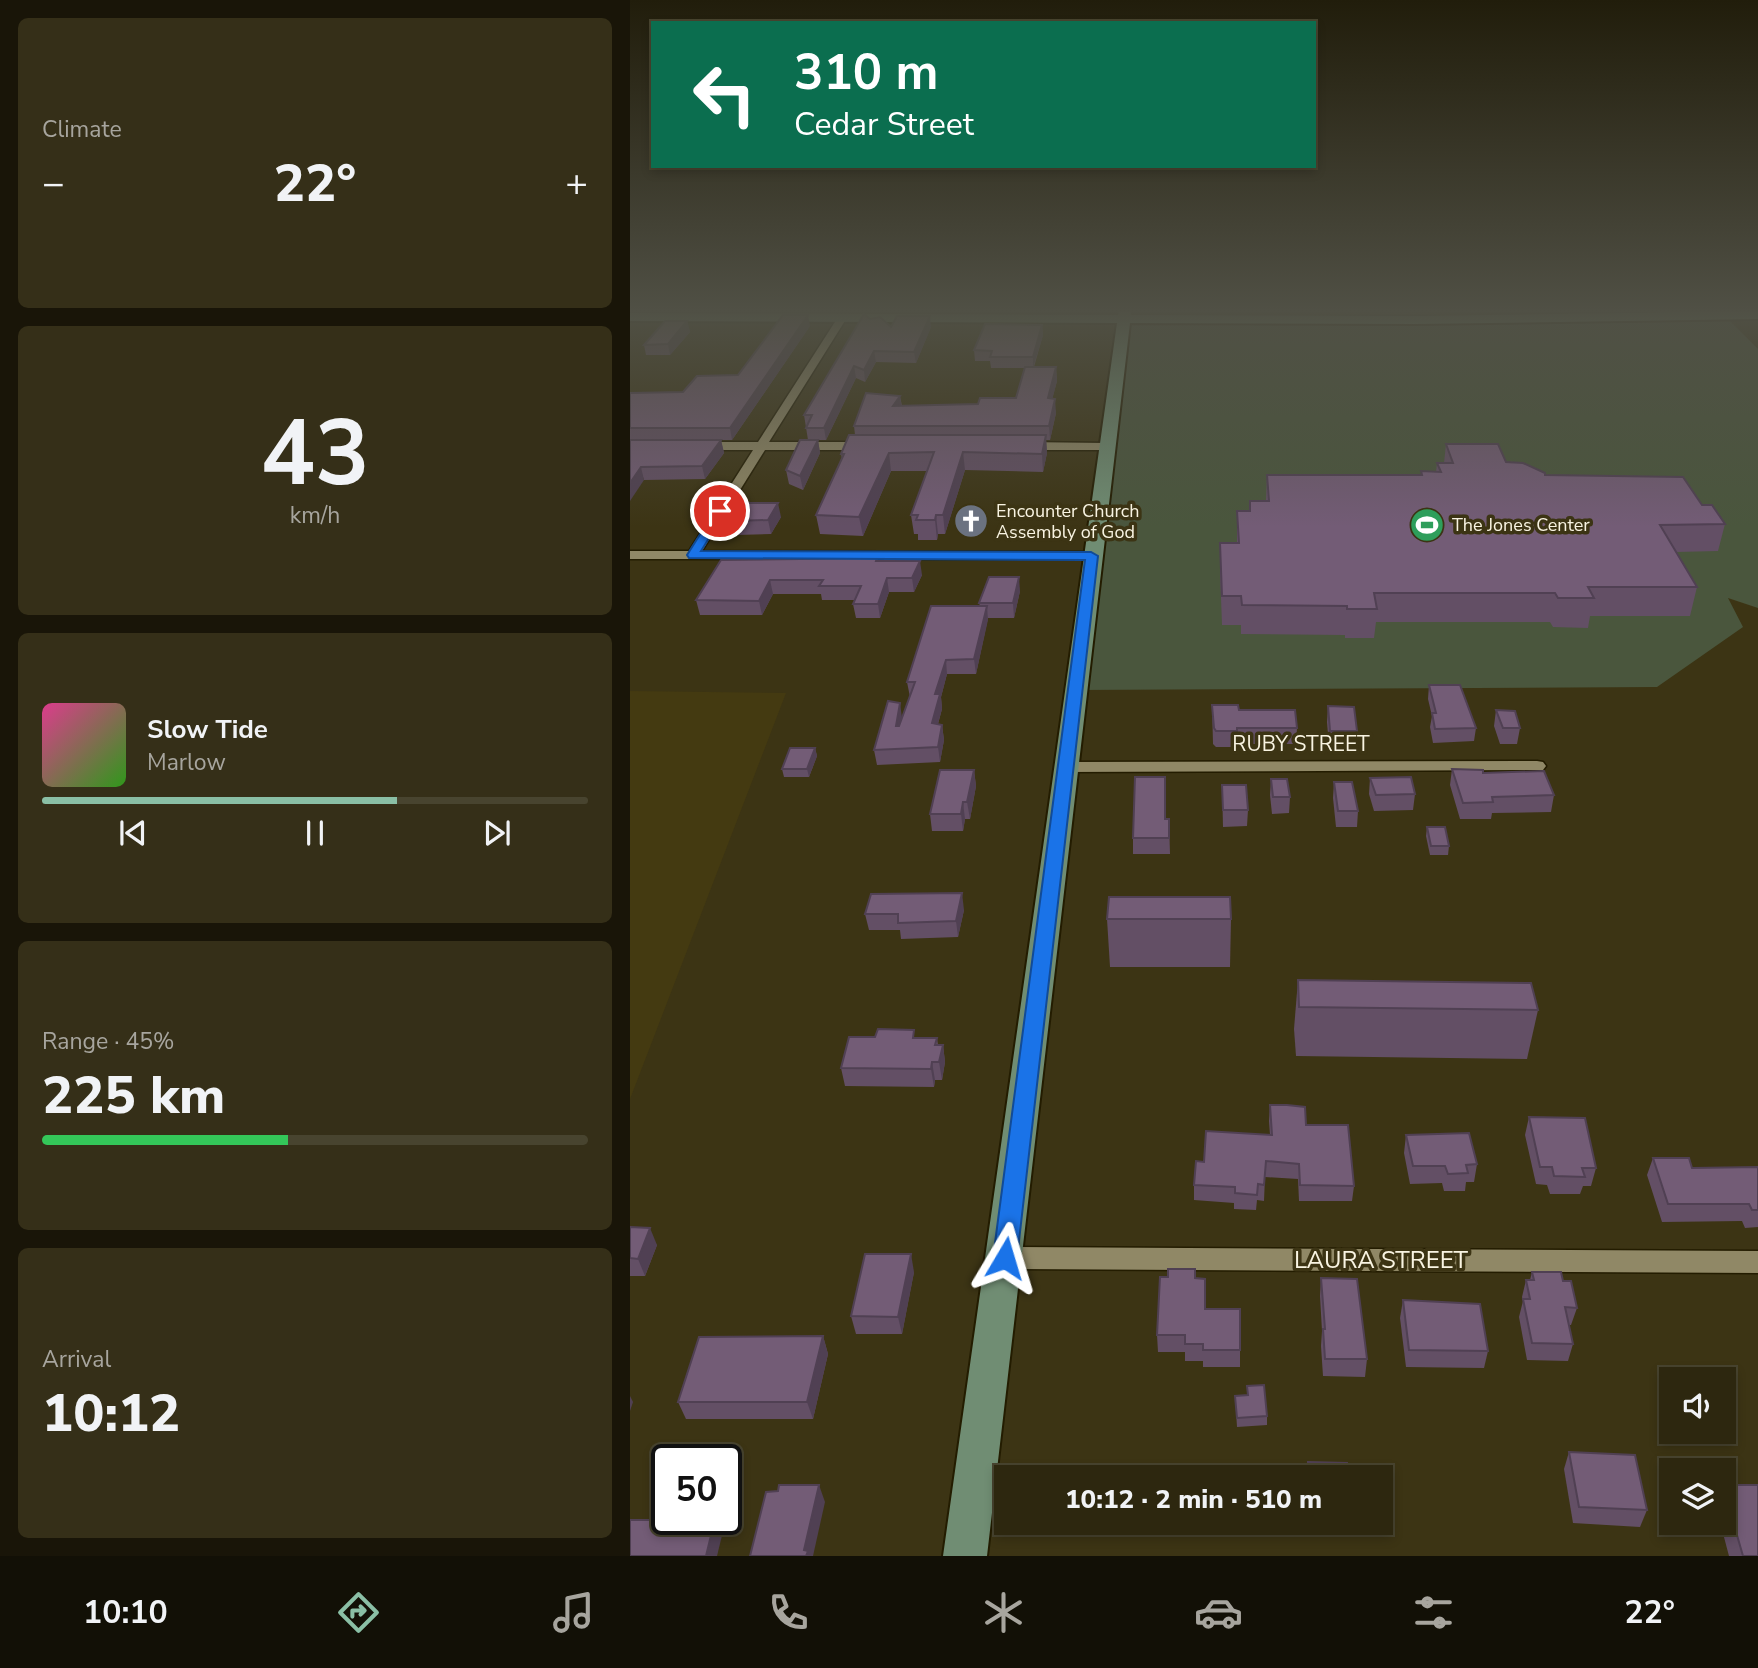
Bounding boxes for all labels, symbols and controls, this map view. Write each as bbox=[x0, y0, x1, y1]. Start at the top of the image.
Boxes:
text: 310 m bbox=[794, 39, 938, 106]
icon: left bbox=[679, 49, 770, 140]
text: Cedar Street bbox=[794, 103, 974, 146]
text: Climate bbox=[42, 114, 122, 145]
text: 22° bbox=[274, 148, 356, 219]
text: − bbox=[42, 158, 65, 209]
text: + bbox=[565, 158, 588, 209]
text: 43 bbox=[260, 392, 370, 516]
pin bbox=[690, 481, 750, 541]
icon: arrive bbox=[701, 492, 739, 530]
place label: Encounter Church Assembly of God bbox=[996, 499, 1139, 544]
text: km/h bbox=[290, 500, 340, 531]
church icon: Encounter Church Assembly of God bbox=[952, 502, 990, 540]
sports icon: The Jones Center bbox=[1408, 506, 1446, 544]
place label: The Jones Center bbox=[1452, 513, 1590, 537]
text: Slow Tide bbox=[147, 712, 268, 747]
street label: RUBY STREET bbox=[1232, 730, 1370, 758]
text: Marlow bbox=[147, 747, 226, 778]
icon: previous bbox=[114, 814, 152, 852]
icon: pause bbox=[296, 814, 334, 852]
icon: next bbox=[478, 814, 516, 852]
text: Range · 45% bbox=[42, 1026, 174, 1057]
text: 225 km bbox=[42, 1060, 225, 1131]
position arrow bbox=[968, 1221, 1042, 1295]
street label: LAURA STREET bbox=[1294, 1244, 1468, 1276]
text: Arrival bbox=[42, 1344, 111, 1375]
map controls bbox=[1659, 1367, 1736, 1535]
button: sound bbox=[1659, 1367, 1736, 1444]
text: 10:12 bbox=[42, 1378, 180, 1449]
speed limit sign: 50 bbox=[651, 1444, 742, 1535]
button: layers bbox=[1659, 1458, 1736, 1535]
text: 10:12 · 2 min · 510 m bbox=[1065, 1482, 1322, 1517]
icon: directions bbox=[334, 1588, 383, 1637]
icon: music bbox=[549, 1588, 598, 1637]
icon: phone bbox=[764, 1588, 813, 1637]
icon: climate bbox=[979, 1588, 1028, 1637]
icon: car bbox=[1194, 1588, 1243, 1637]
icon: filters bbox=[1409, 1588, 1458, 1637]
text: 10:10 bbox=[83, 1591, 168, 1634]
text: 22° bbox=[1624, 1591, 1675, 1634]

